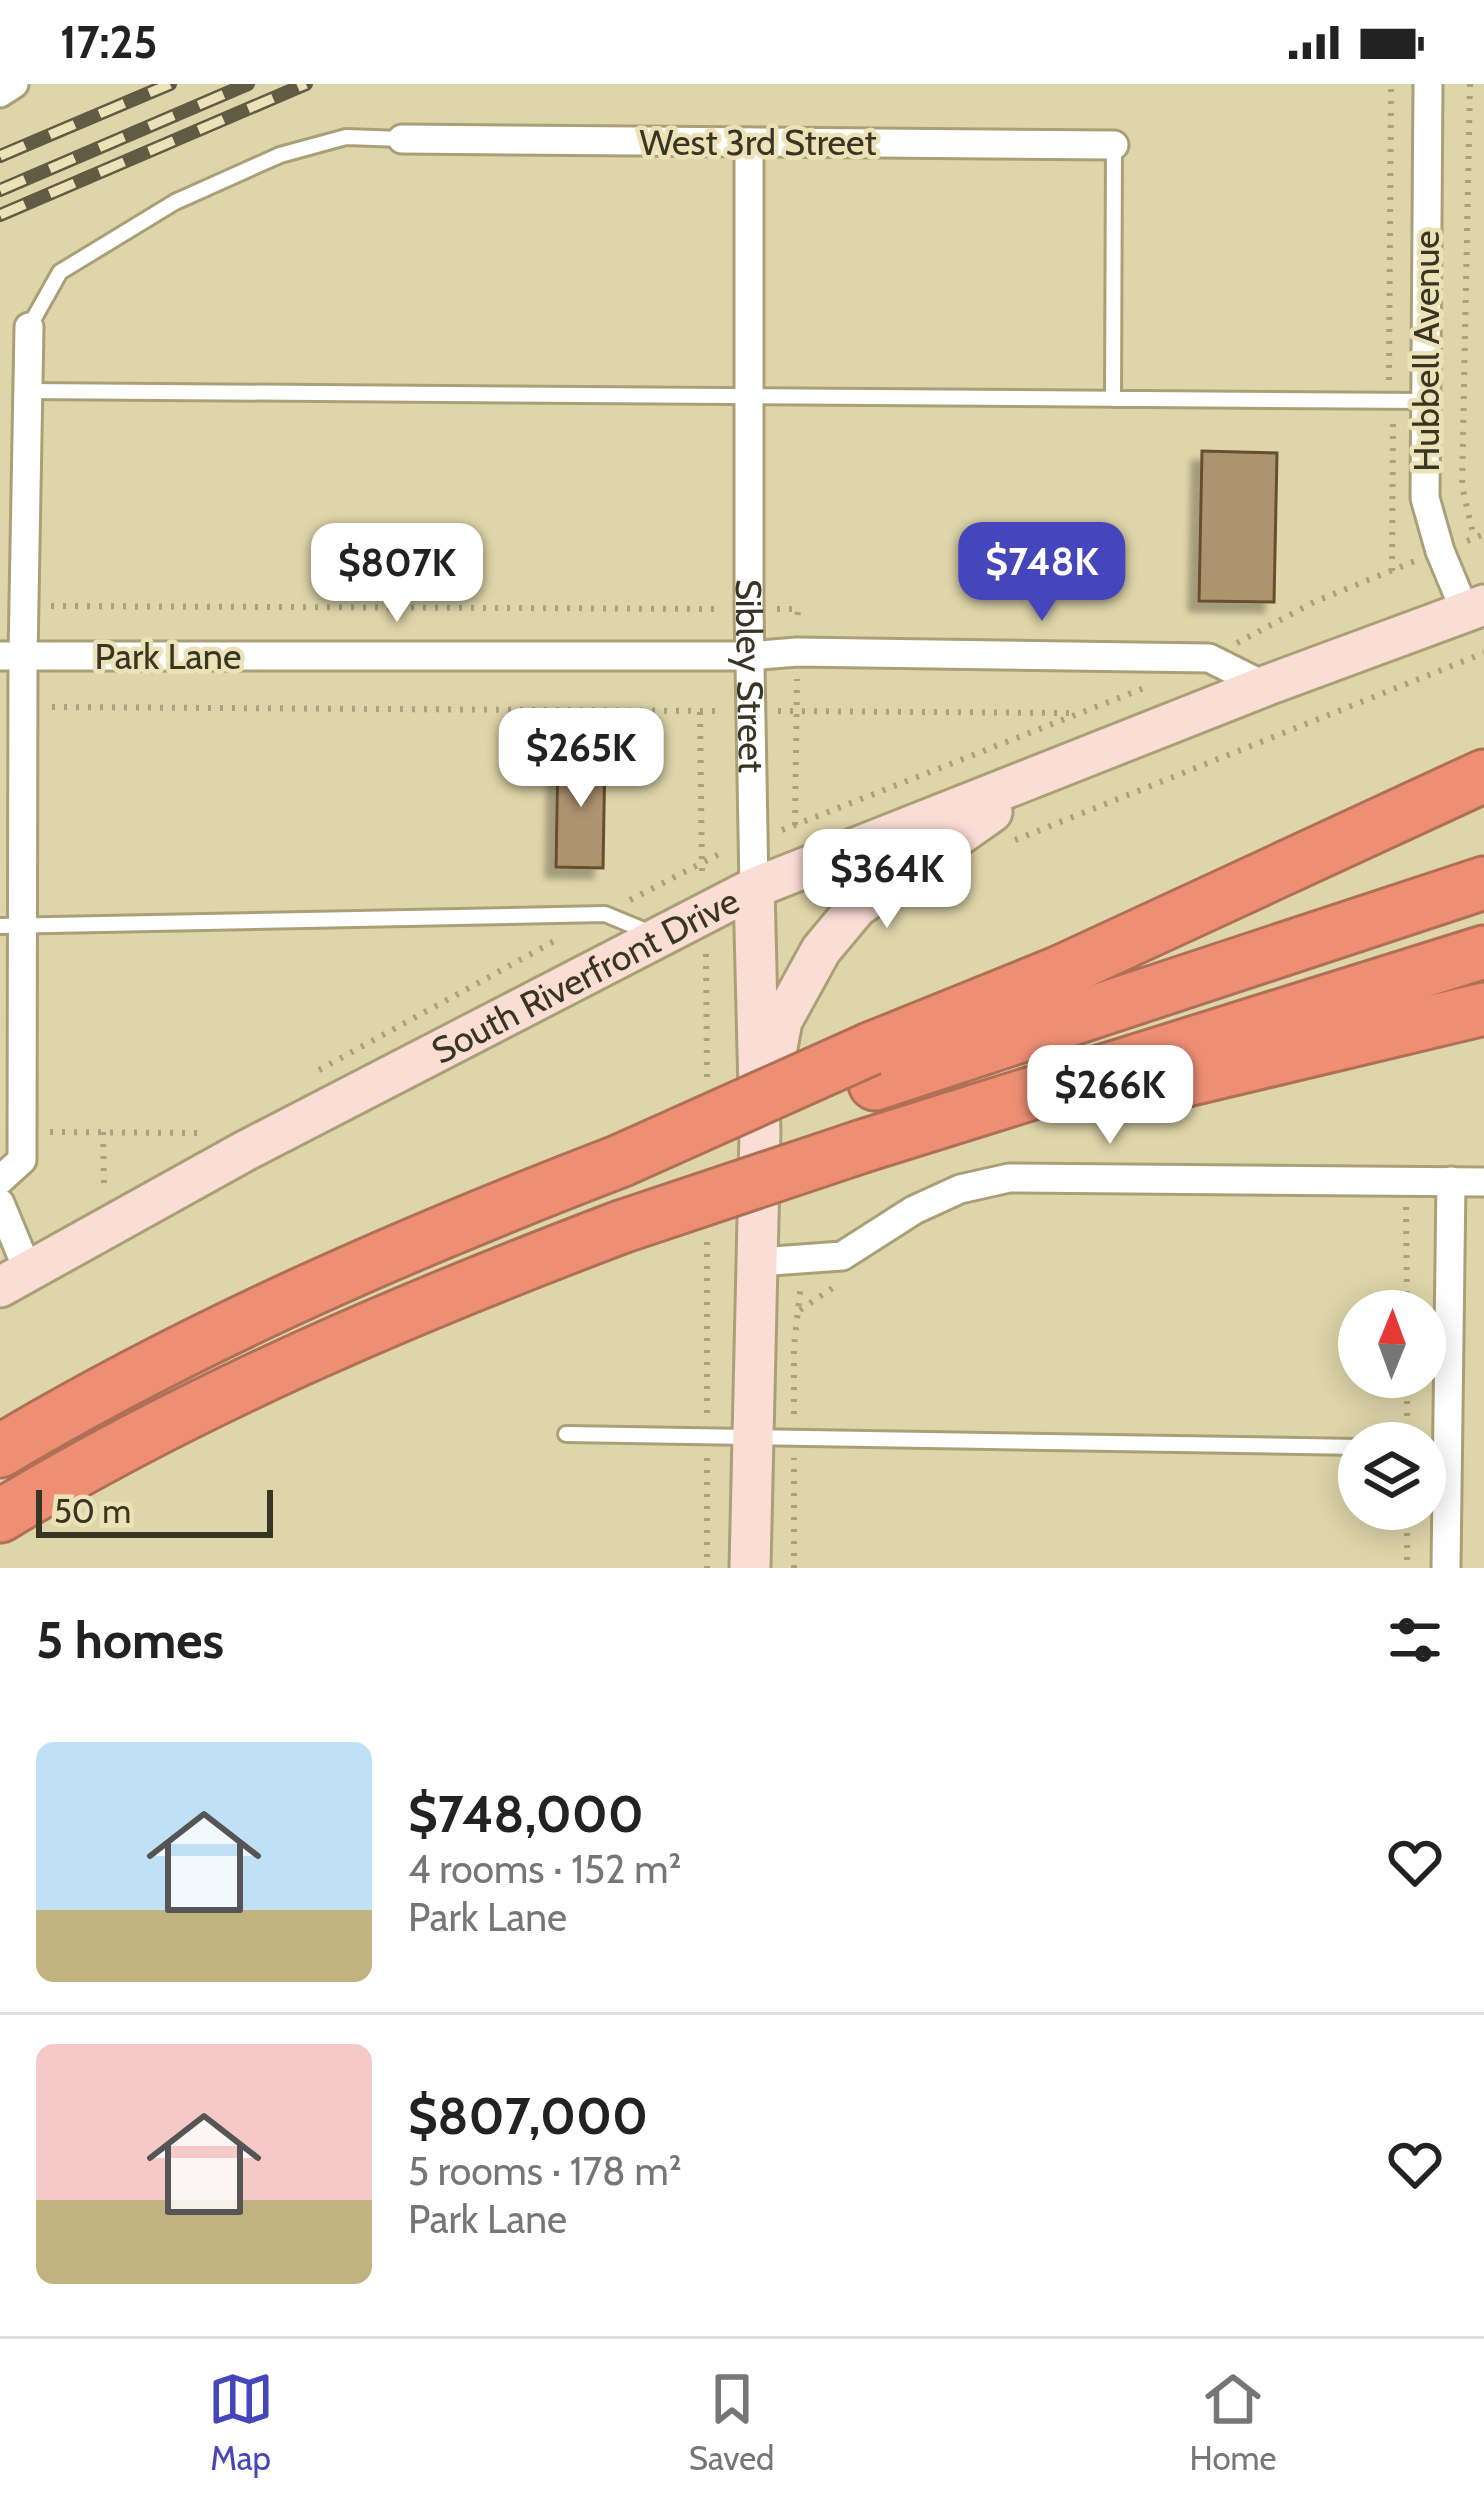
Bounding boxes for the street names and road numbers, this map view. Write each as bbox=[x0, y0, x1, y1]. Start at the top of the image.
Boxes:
street label: West 3rd Street bbox=[639, 120, 877, 164]
street label: Hubbell Avenue bbox=[1404, 230, 1448, 472]
street label: Sibley Street bbox=[727, 579, 774, 773]
street label: Park Lane bbox=[95, 634, 241, 678]
street label: South Riverfront Drive bbox=[424, 878, 746, 1073]

